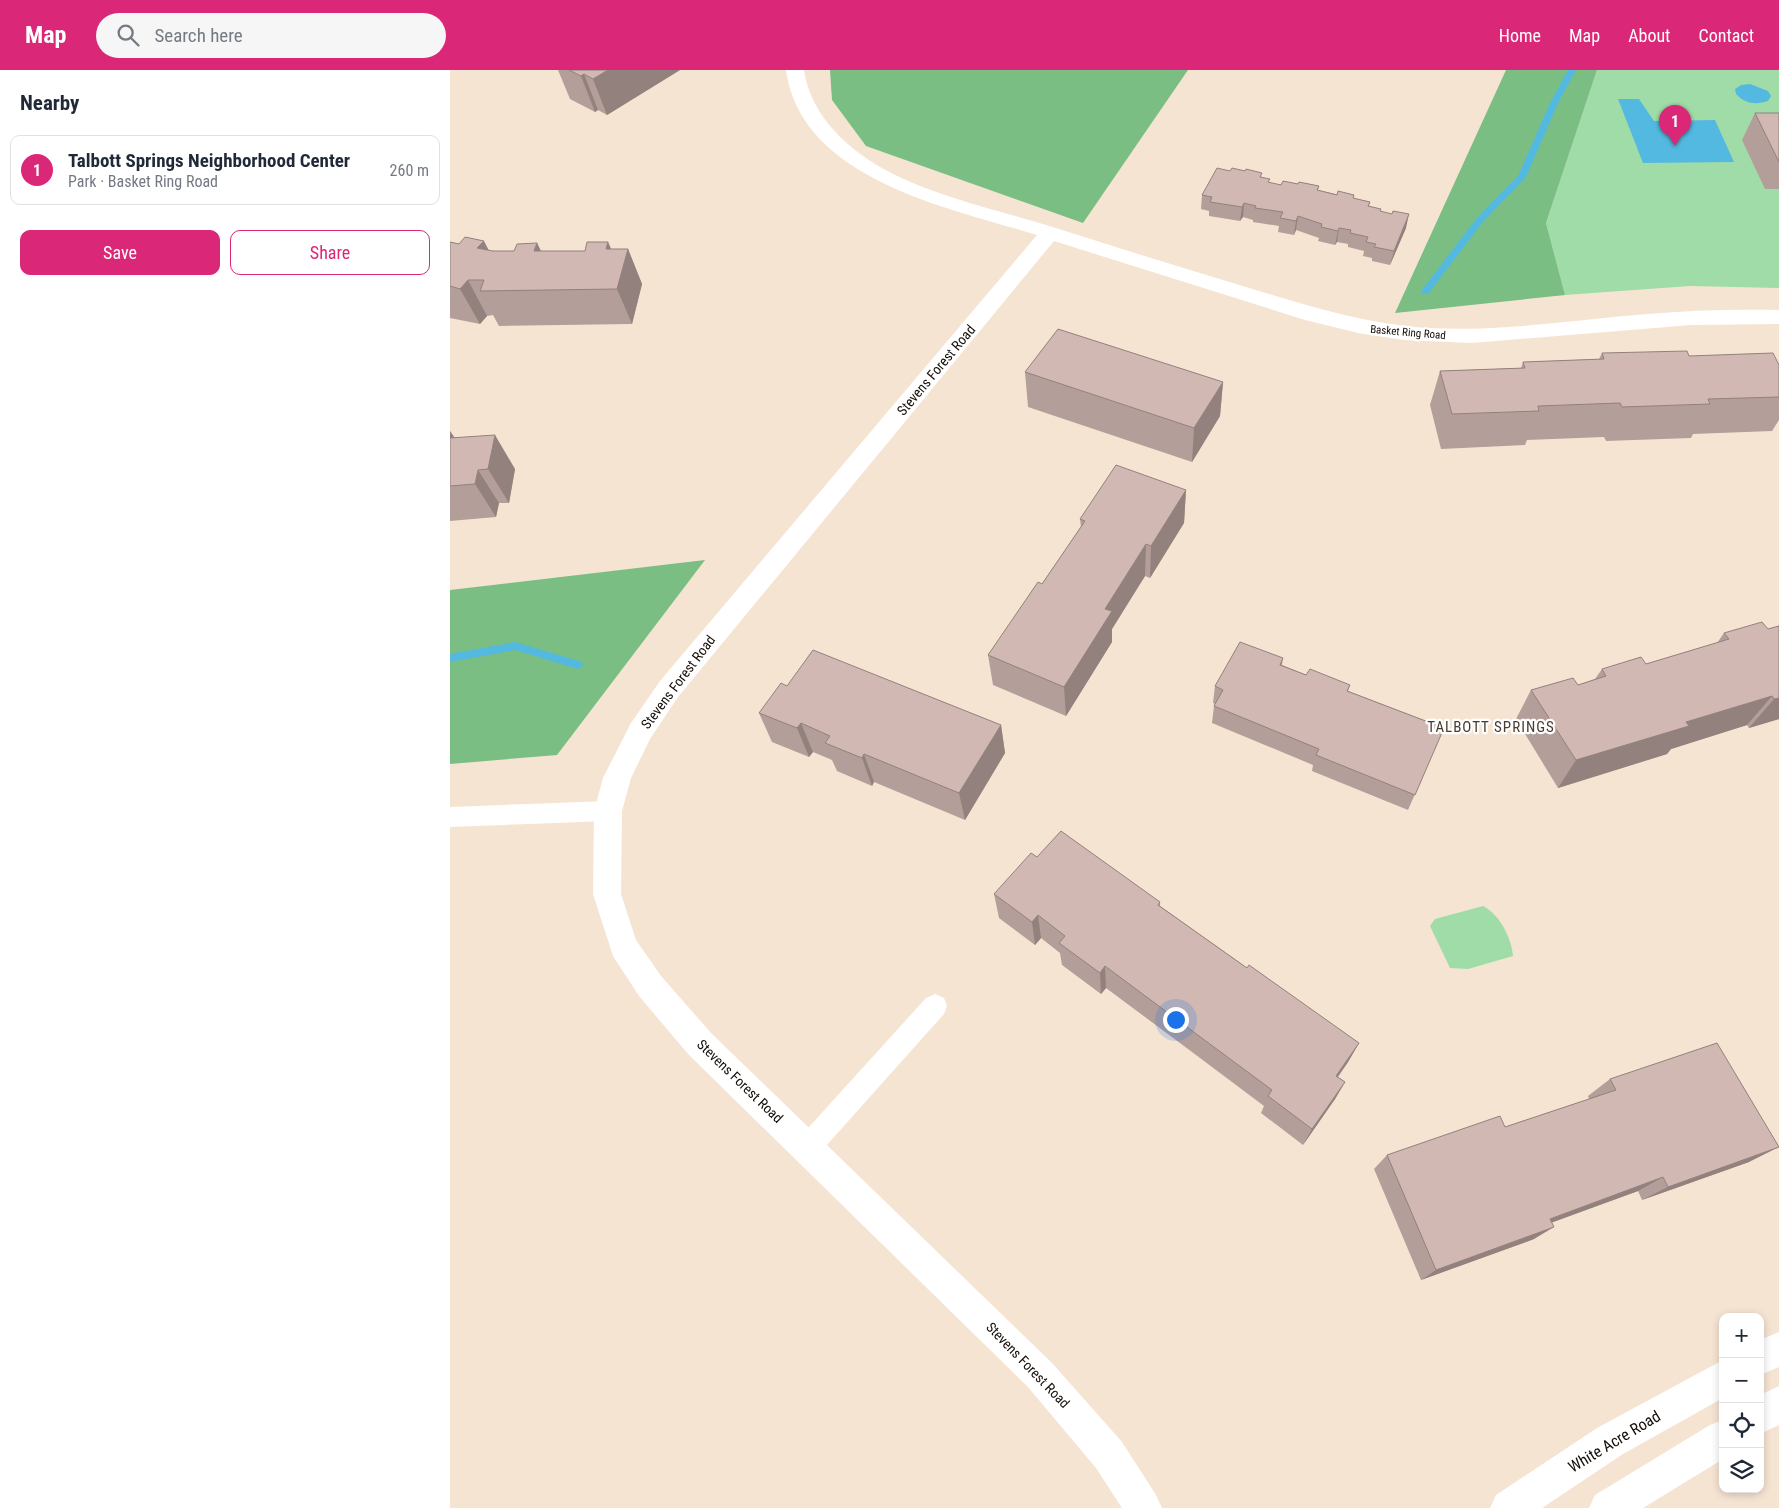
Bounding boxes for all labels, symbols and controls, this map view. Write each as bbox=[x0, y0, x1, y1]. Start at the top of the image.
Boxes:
search box bbox=[96, 13, 446, 58]
text: Map bbox=[25, 21, 66, 49]
icon: search bbox=[114, 21, 142, 49]
text: Search here bbox=[154, 24, 243, 47]
text: Home bbox=[1499, 25, 1541, 46]
text: Map bbox=[1569, 25, 1600, 46]
text: About bbox=[1628, 25, 1670, 46]
text: Contact bbox=[1698, 25, 1754, 46]
text: Nearby bbox=[20, 91, 79, 115]
pin: 1 bbox=[1659, 105, 1691, 146]
text: Talbott Springs Neighborhood Center bbox=[68, 149, 350, 172]
text: 1 bbox=[33, 161, 41, 180]
text: 260 m bbox=[390, 161, 429, 180]
text: Park · Basket Ring Road bbox=[68, 172, 218, 191]
button: Save bbox=[20, 230, 220, 275]
button: Share bbox=[230, 230, 430, 275]
street label: Stevens Forest Road bbox=[894, 322, 978, 418]
street label: Basket Ring Road bbox=[1370, 323, 1446, 342]
street label: Stevens Forest Road bbox=[638, 632, 718, 732]
district label: TALBOTT SPRINGS bbox=[1427, 718, 1555, 736]
your location bbox=[1163, 1007, 1189, 1033]
street label: Stevens Forest Road bbox=[694, 1036, 786, 1126]
map controls bbox=[1719, 1313, 1764, 1493]
button: + bbox=[1719, 1313, 1764, 1358]
street label: Stevens Forest Road bbox=[983, 1319, 1073, 1411]
button: − bbox=[1719, 1358, 1764, 1403]
button: locate bbox=[1719, 1403, 1764, 1448]
street label: White Acre Road bbox=[1565, 1406, 1664, 1476]
button: layers bbox=[1719, 1448, 1764, 1493]

